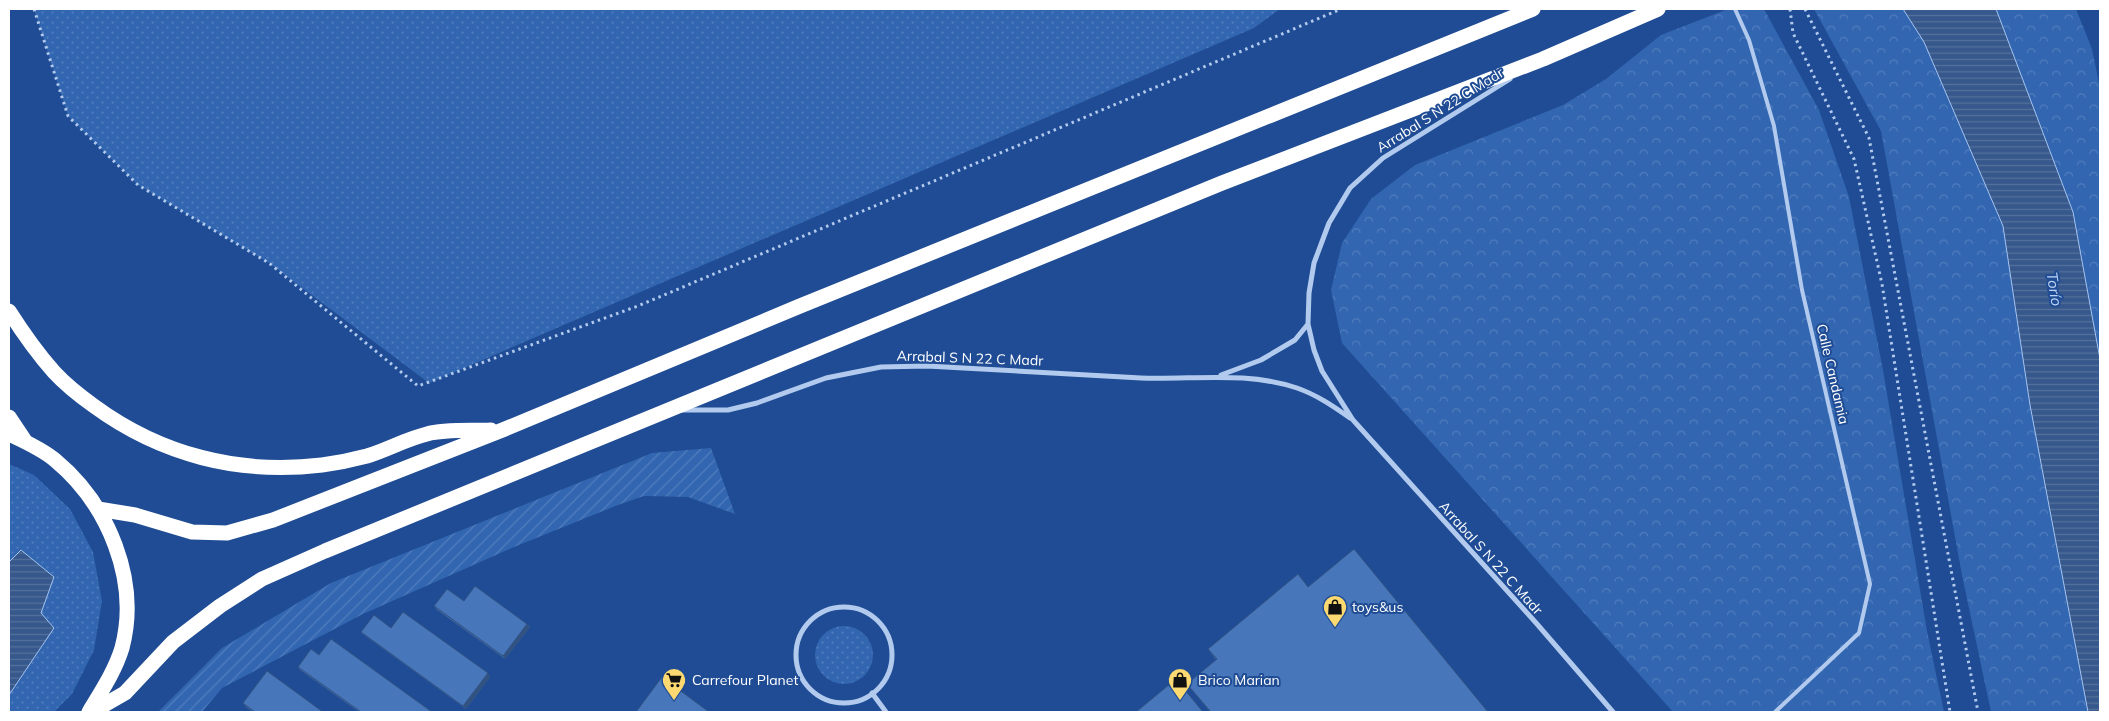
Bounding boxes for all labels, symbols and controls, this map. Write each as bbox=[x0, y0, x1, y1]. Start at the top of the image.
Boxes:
street label: Arrabal S N 22 C Madr bbox=[1373, 63, 1508, 156]
water label: Torío bbox=[2042, 271, 2067, 308]
street label: Calle Candamia bbox=[1813, 322, 1853, 426]
street label: Arrabal S N 22 C Madr bbox=[896, 346, 1045, 370]
street label: Arrabal S N 22 C Madr bbox=[1435, 497, 1547, 619]
shop icon: toys&us bbox=[1322, 594, 1348, 628]
place label: toys&us bbox=[1352, 598, 1403, 616]
supermarket icon: Carrefour Planet bbox=[661, 667, 687, 701]
shop icon: Brico Marian bbox=[1167, 667, 1193, 701]
place label: Carrefour Planet bbox=[692, 671, 798, 689]
place label: Brico Marian bbox=[1198, 671, 1280, 689]

